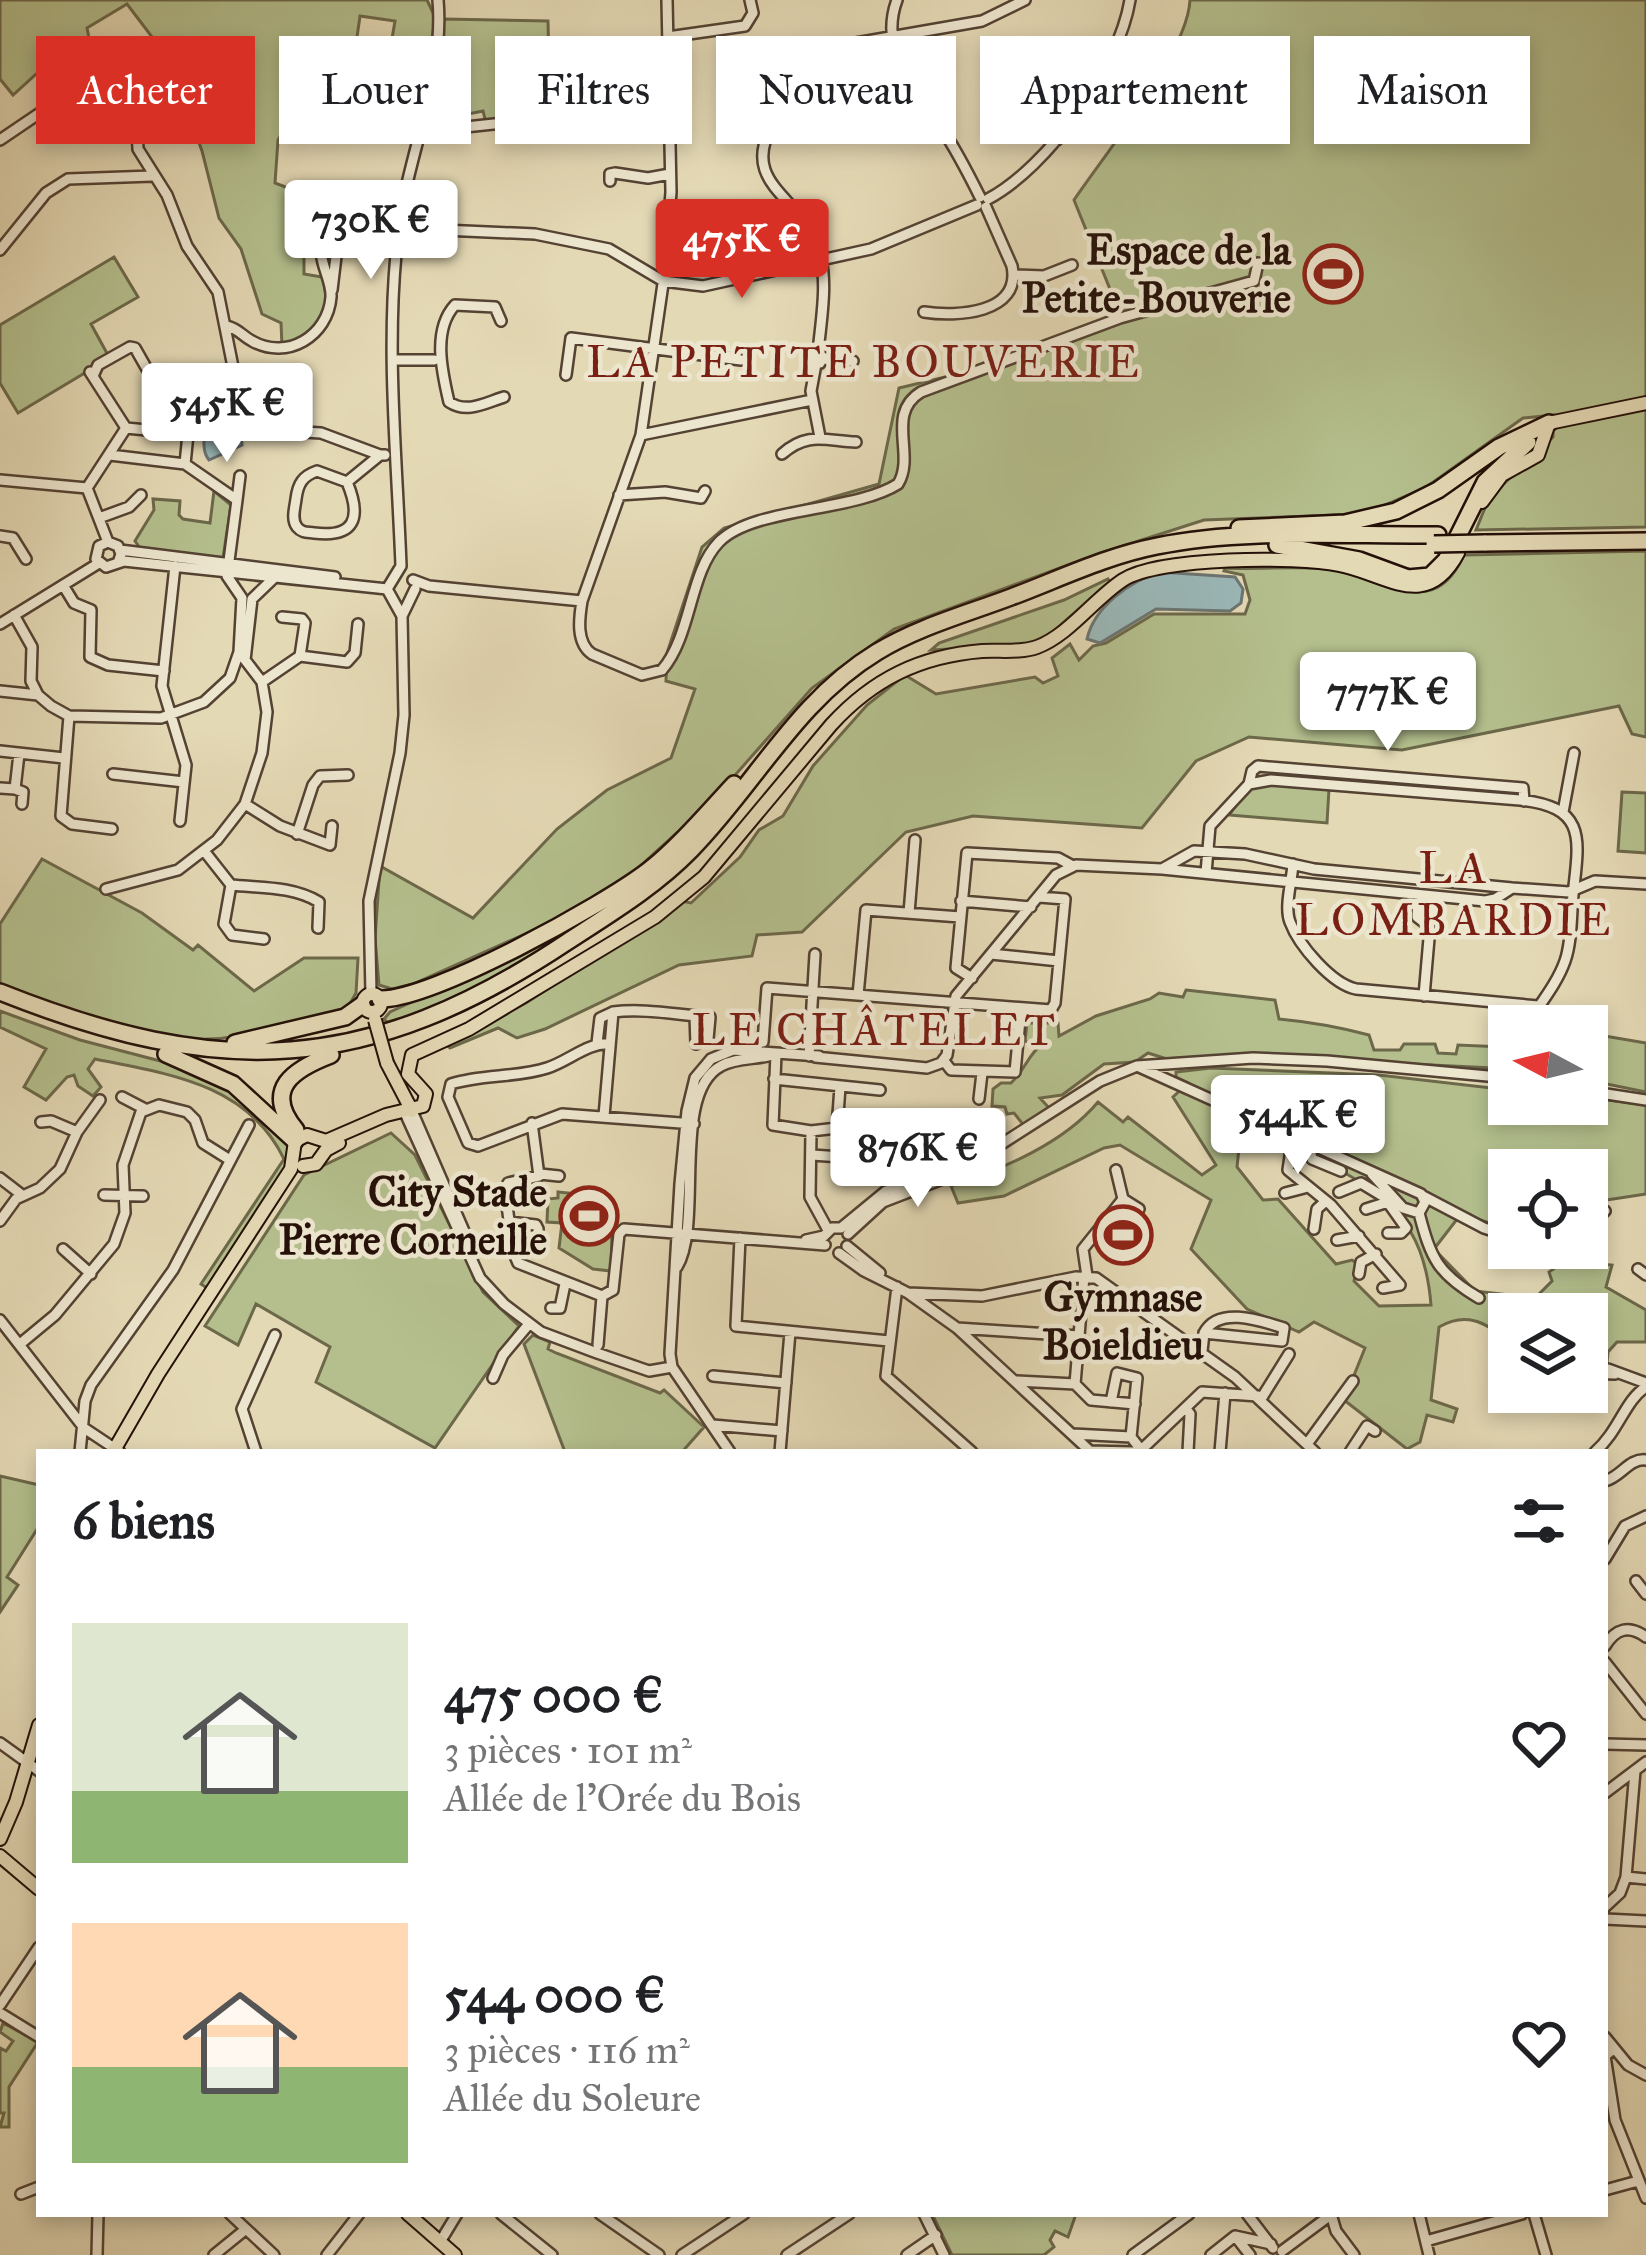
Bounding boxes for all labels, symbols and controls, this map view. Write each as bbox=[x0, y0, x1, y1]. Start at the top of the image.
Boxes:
chip: Acheter bbox=[36, 36, 255, 144]
chip: Louer bbox=[279, 36, 471, 144]
chip: Filtres bbox=[495, 36, 692, 144]
chip: Nouveau bbox=[716, 36, 956, 144]
chip: Appartement bbox=[980, 36, 1290, 144]
chip: Maison bbox=[1314, 36, 1530, 144]
pin: 730K € bbox=[273, 180, 469, 282]
text: 730K € bbox=[312, 195, 430, 243]
pin: 475K € bbox=[644, 199, 840, 301]
text: 475K € bbox=[683, 214, 801, 262]
place label: Espace de la Petite-Bouverie bbox=[1021, 224, 1292, 324]
sports icon: Espace de la Petite-Bouverie bbox=[1302, 243, 1364, 305]
district label: LA PETITE BOUVERIE bbox=[586, 334, 1142, 389]
pin: 545K € bbox=[129, 363, 325, 465]
text: 545K € bbox=[169, 378, 285, 426]
pin: 777K € bbox=[1290, 652, 1486, 754]
text: 777K € bbox=[1327, 667, 1449, 715]
district label: LA LOMBARDIE bbox=[1295, 840, 1613, 947]
district label: LE CHÂTELET bbox=[692, 1002, 1058, 1057]
north arrow bbox=[1488, 1005, 1608, 1125]
map controls bbox=[1488, 1005, 1608, 1413]
pin: 544K € bbox=[1200, 1075, 1396, 1177]
text: 544K € bbox=[1238, 1090, 1358, 1138]
pin: 876K € bbox=[820, 1108, 1016, 1210]
text: 876K € bbox=[857, 1123, 979, 1171]
button: locate bbox=[1488, 1149, 1608, 1269]
place label: City Stade Pierre Corneille bbox=[279, 1166, 547, 1266]
sports icon: City Stade Pierre Corneille bbox=[558, 1185, 620, 1247]
sports icon: Gymnase Boieldieu bbox=[1092, 1204, 1154, 1266]
place label: Gymnase Boieldieu bbox=[1042, 1271, 1204, 1371]
button: layers bbox=[1488, 1293, 1608, 1413]
icon: filters bbox=[1506, 1488, 1572, 1554]
text: 6 biens bbox=[72, 1490, 215, 1552]
text: 475 000 € bbox=[444, 1664, 663, 1726]
icon: home bbox=[168, 1671, 312, 1815]
icon: heart bbox=[1506, 1710, 1572, 1776]
text: 3 pièces · 101 m² bbox=[444, 1726, 692, 1774]
text: Allée de l'Orée du Bois bbox=[444, 1774, 801, 1822]
text: 544 000 € bbox=[444, 1964, 665, 2026]
icon: home bbox=[168, 1971, 312, 2115]
icon: heart bbox=[1506, 2010, 1572, 2076]
text: 3 pièces · 116 m² bbox=[444, 2026, 690, 2074]
text: Allée du Soleure bbox=[444, 2074, 701, 2122]

